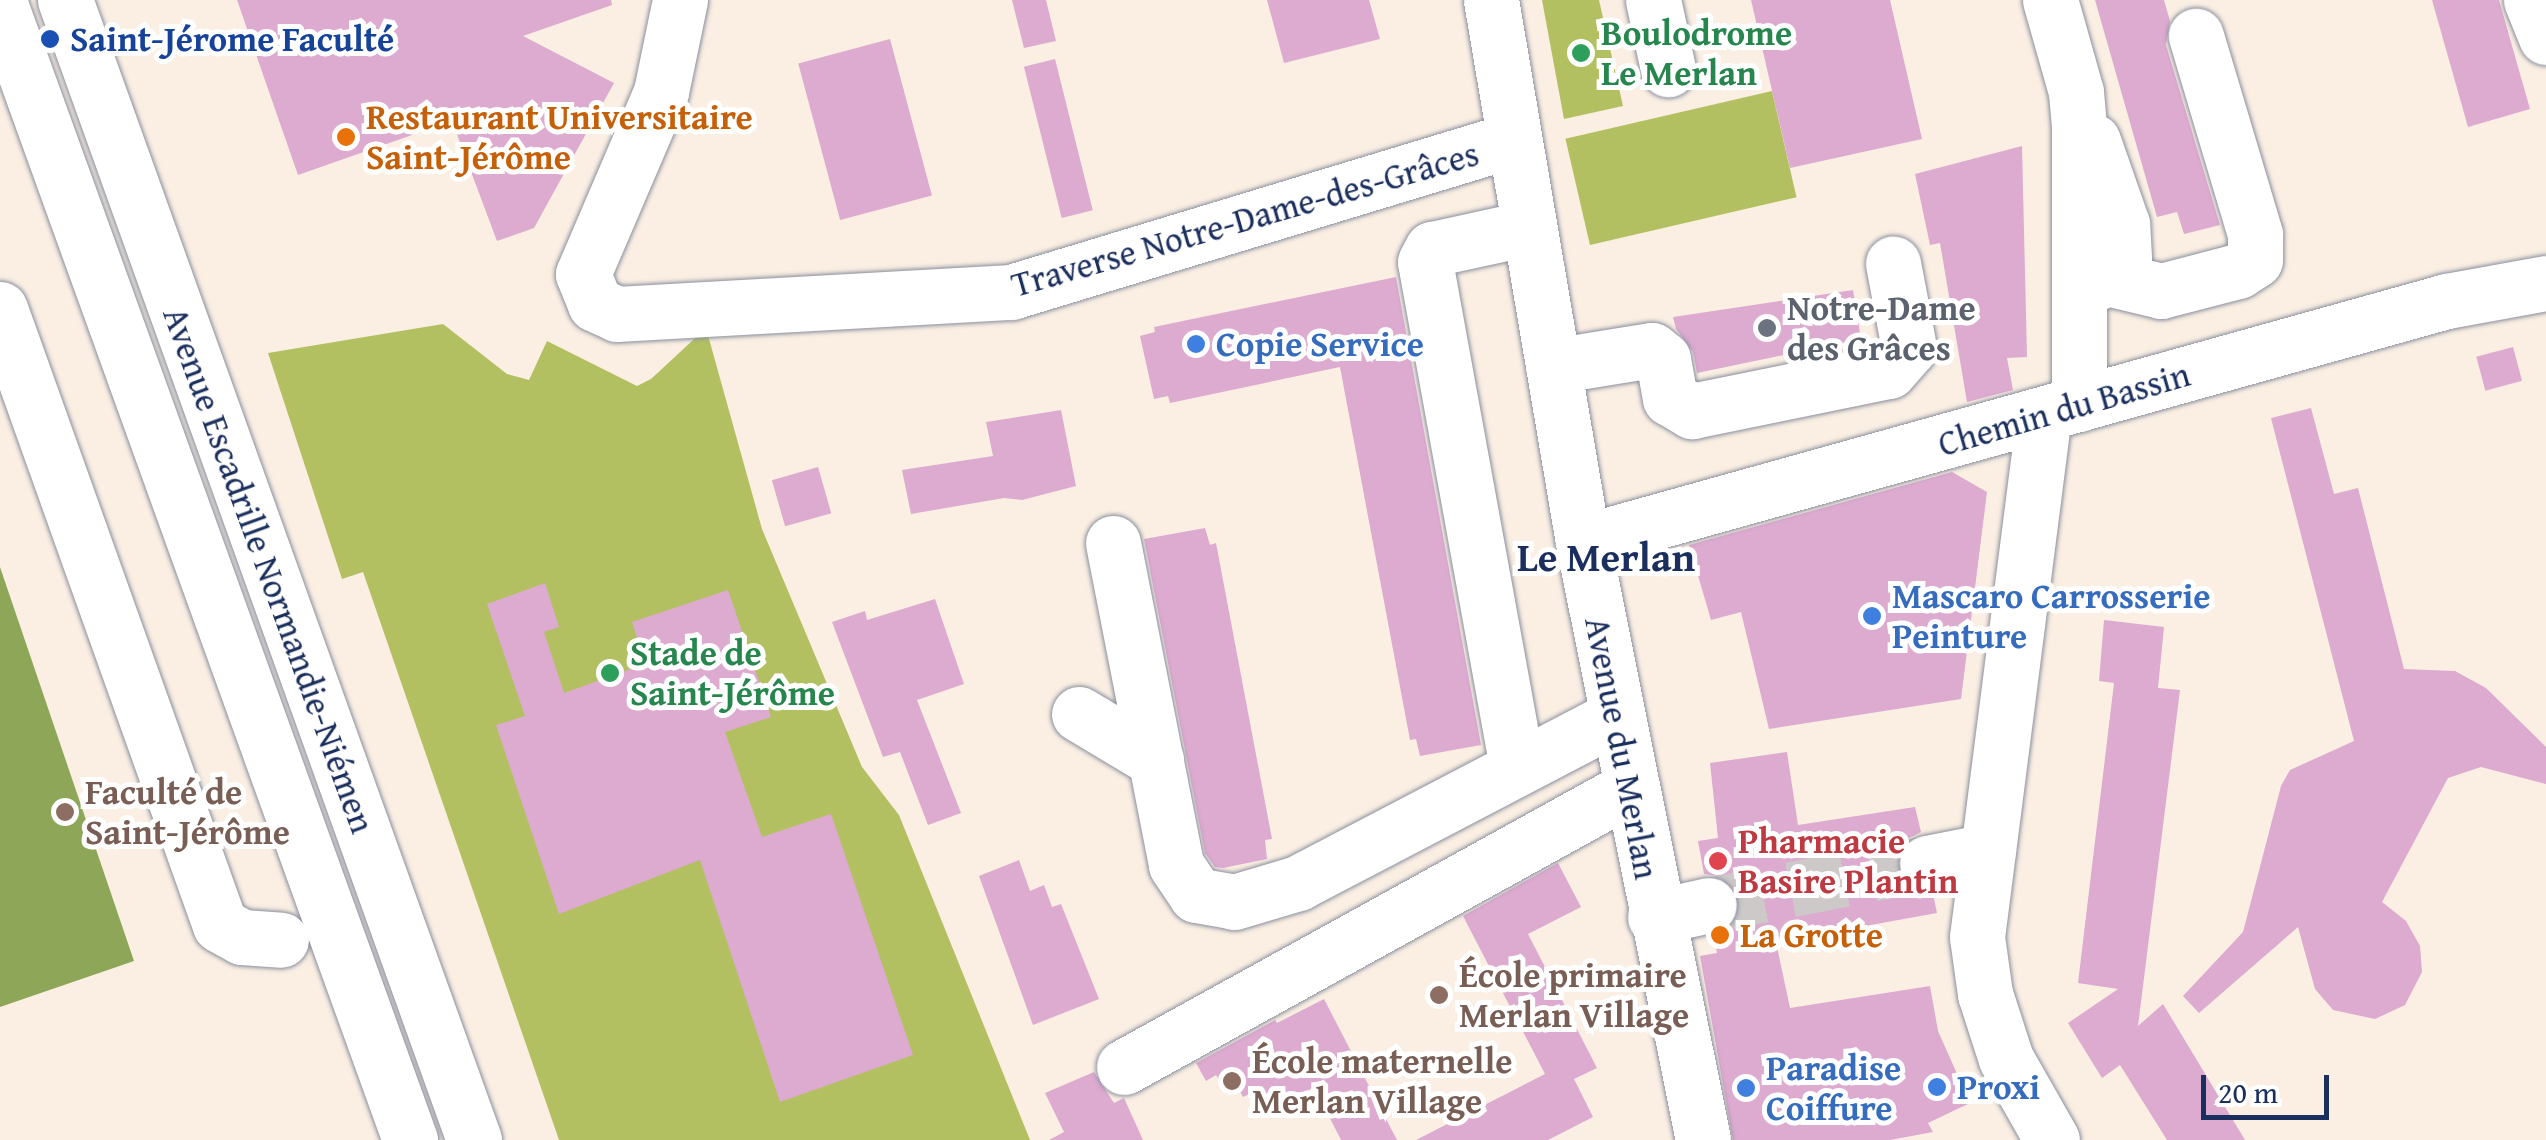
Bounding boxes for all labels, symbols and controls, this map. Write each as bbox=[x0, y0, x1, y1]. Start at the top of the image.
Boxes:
place label: Boulodrome Le Merlan bbox=[1601, 12, 1792, 94]
place label: Saint-Jérome Faculté bbox=[70, 18, 394, 60]
marker: Saint-Jérome Faculté bbox=[39, 28, 61, 50]
marker: Boulodrome Le Merlan bbox=[1570, 42, 1592, 64]
place label: Restaurant Universitaire Saint-Jérôme bbox=[366, 96, 753, 178]
marker: Restaurant Universitaire Saint-Jérôme bbox=[335, 126, 357, 148]
street label: Traverse Notre-Dame-des-Grâces bbox=[1007, 132, 1483, 306]
place label: Notre-Dame des Grâces bbox=[1787, 287, 1976, 369]
street label: Avenue Escadrille Normandie-Niémen bbox=[154, 301, 384, 839]
marker: Notre-Dame des Grâces bbox=[1756, 317, 1778, 339]
place label: Copie Service bbox=[1216, 323, 1424, 365]
marker: Copie Service bbox=[1185, 333, 1207, 355]
street label: Chemin du Bassin bbox=[1933, 353, 2195, 465]
district label: Le Merlan bbox=[1517, 533, 1695, 581]
place label: Mascaro Carrosserie Peinture bbox=[1892, 575, 2210, 657]
marker: Mascaro Carrosserie Peinture bbox=[1861, 605, 1883, 627]
street label: Avenue du Merlan bbox=[1576, 613, 1668, 883]
place label: Stade de Saint-Jérôme bbox=[630, 632, 835, 714]
marker: Stade de Saint-Jérôme bbox=[599, 662, 621, 684]
place label: Faculté de Saint-Jérôme bbox=[85, 771, 290, 853]
marker: Faculté de Saint-Jérôme bbox=[54, 801, 76, 823]
place label: Pharmacie Basire Plantin bbox=[1738, 820, 1959, 902]
marker: Pharmacie Basire Plantin bbox=[1707, 850, 1729, 872]
place label: La Grotte bbox=[1740, 914, 1883, 956]
marker: La Grotte bbox=[1709, 924, 1731, 946]
place label: École primaire Merlan Village bbox=[1459, 954, 1689, 1036]
marker: École primaire Merlan Village bbox=[1428, 984, 1450, 1006]
place label: École maternelle Merlan Village bbox=[1252, 1040, 1512, 1122]
place label: Paradise Coiffure bbox=[1766, 1047, 1901, 1129]
scale bar bbox=[2206, 1055, 2334, 1117]
place label: Proxi bbox=[1957, 1066, 2040, 1108]
marker: École maternelle Merlan Village bbox=[1221, 1070, 1243, 1092]
text: 20 m bbox=[2218, 1070, 2278, 1114]
marker: Proxi bbox=[1926, 1076, 1948, 1098]
marker: Paradise Coiffure bbox=[1735, 1077, 1757, 1099]

